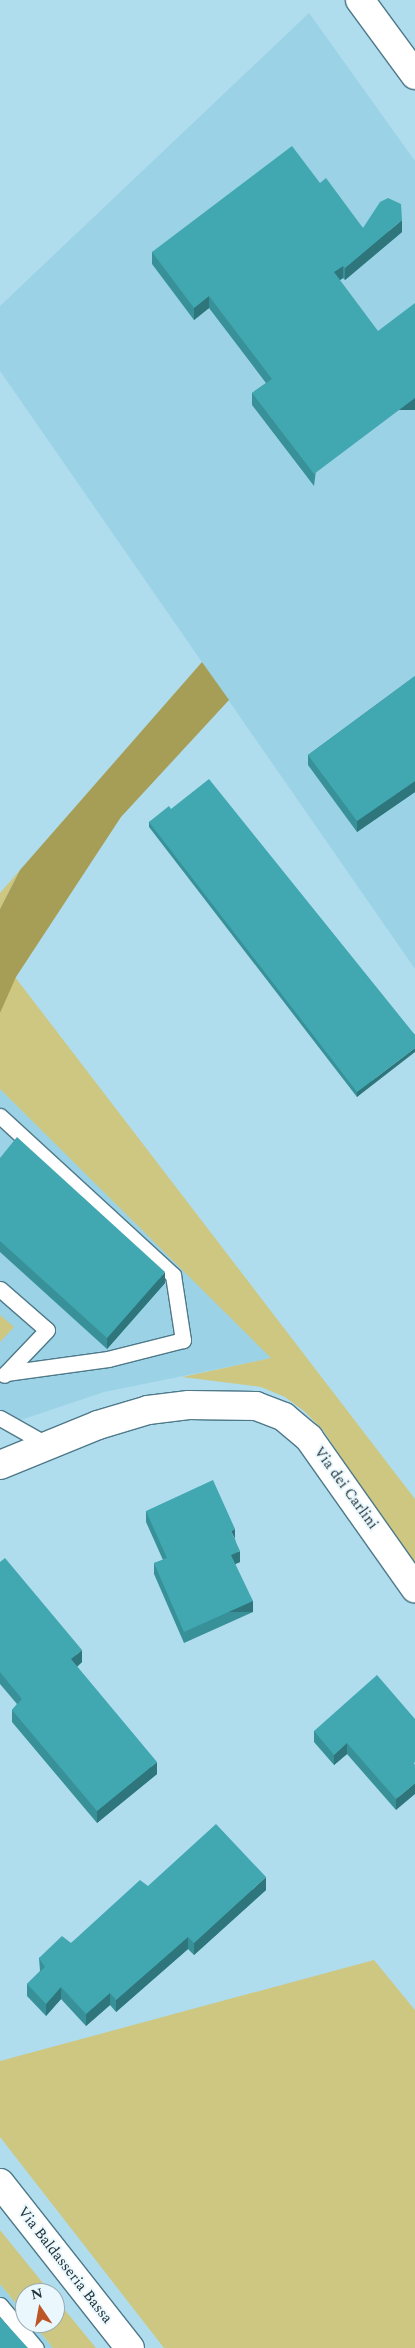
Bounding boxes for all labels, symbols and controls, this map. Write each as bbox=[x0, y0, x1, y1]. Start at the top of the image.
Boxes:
street label: Via dei Carlini bbox=[310, 1443, 382, 1533]
street label: Via Baldasseria Bassa bbox=[14, 2203, 116, 2327]
text: N bbox=[29, 2282, 45, 2305]
north arrow bbox=[15, 2283, 65, 2333]

